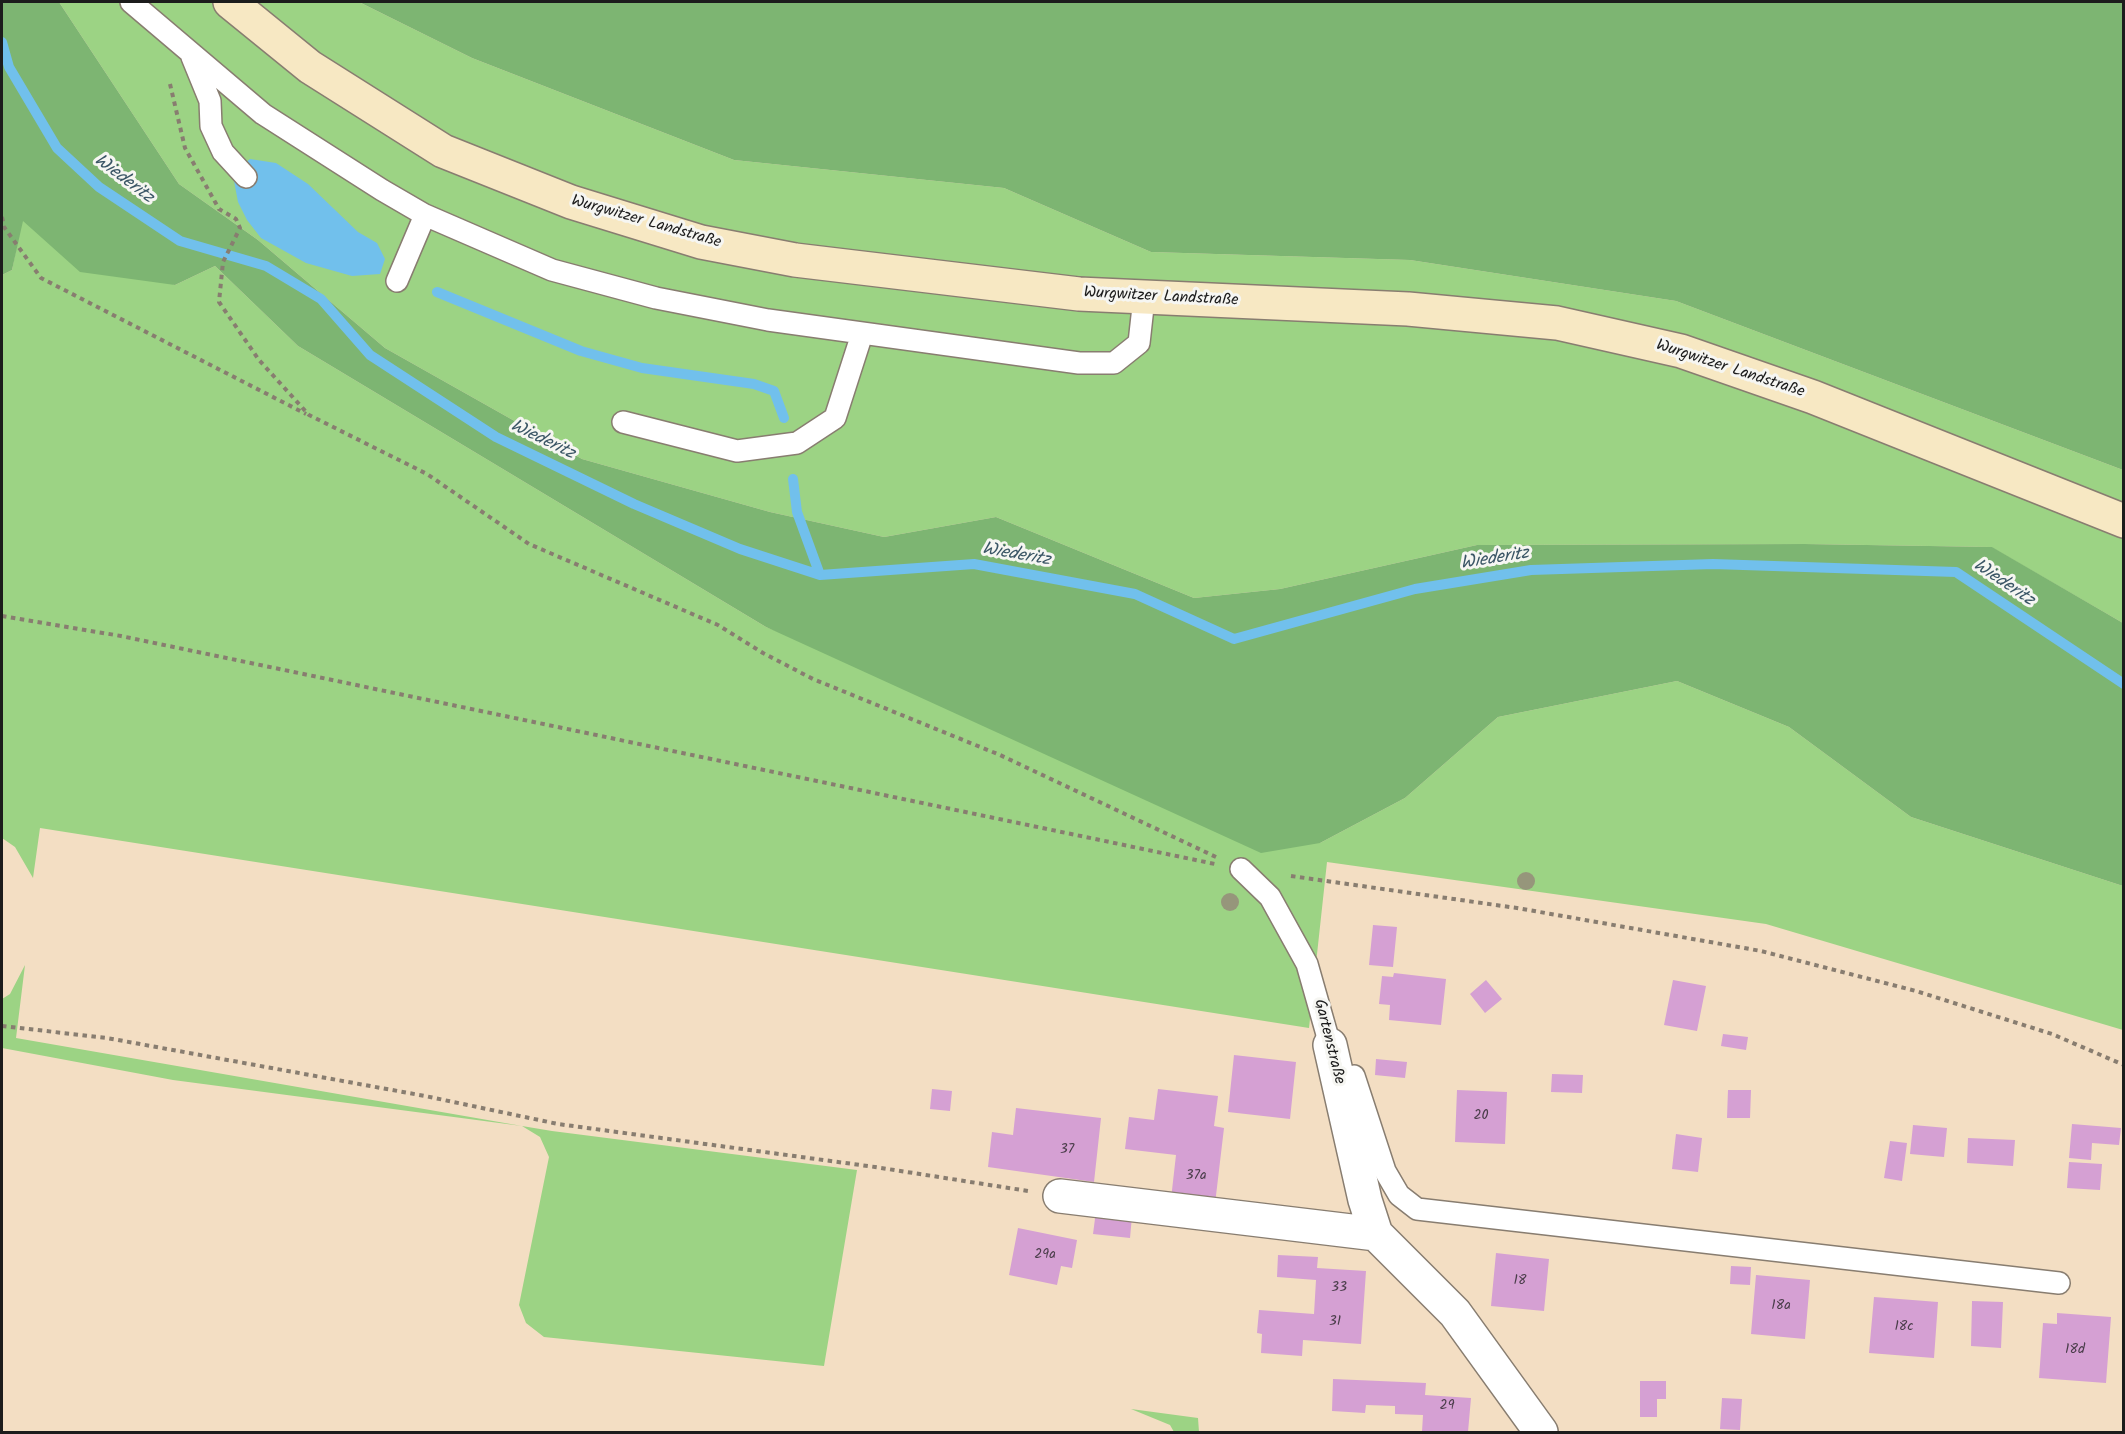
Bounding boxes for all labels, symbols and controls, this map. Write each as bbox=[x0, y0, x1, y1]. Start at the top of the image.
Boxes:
water label: Wiederitz bbox=[89, 151, 157, 209]
street label: Wurgwitzer Landstraße bbox=[569, 192, 723, 254]
street label: Wurgwitzer Landstraße bbox=[1083, 284, 1239, 312]
street label: Wurgwitzer Landstraße bbox=[1653, 337, 1807, 403]
water label: Wiederitz bbox=[506, 416, 578, 466]
water label: Wiederitz bbox=[980, 539, 1052, 573]
water label: Wiederitz bbox=[1459, 544, 1531, 576]
water label: Wiederitz bbox=[1968, 556, 2038, 612]
street label: Gartenstraße bbox=[1308, 998, 1348, 1086]
house number: 20 bbox=[1473, 1109, 1489, 1125]
house number: 37 bbox=[1060, 1143, 1074, 1159]
house number: 37a bbox=[1185, 1169, 1207, 1185]
house number: 29a bbox=[1034, 1248, 1056, 1264]
house number: 18 bbox=[1514, 1274, 1526, 1290]
house number: 33 bbox=[1331, 1281, 1347, 1297]
house number: 18a bbox=[1771, 1299, 1791, 1315]
house number: 31 bbox=[1329, 1315, 1341, 1331]
house number: 18c bbox=[1894, 1320, 1914, 1336]
house number: 18d bbox=[2065, 1343, 2085, 1359]
house number: 29 bbox=[1440, 1399, 1454, 1415]

